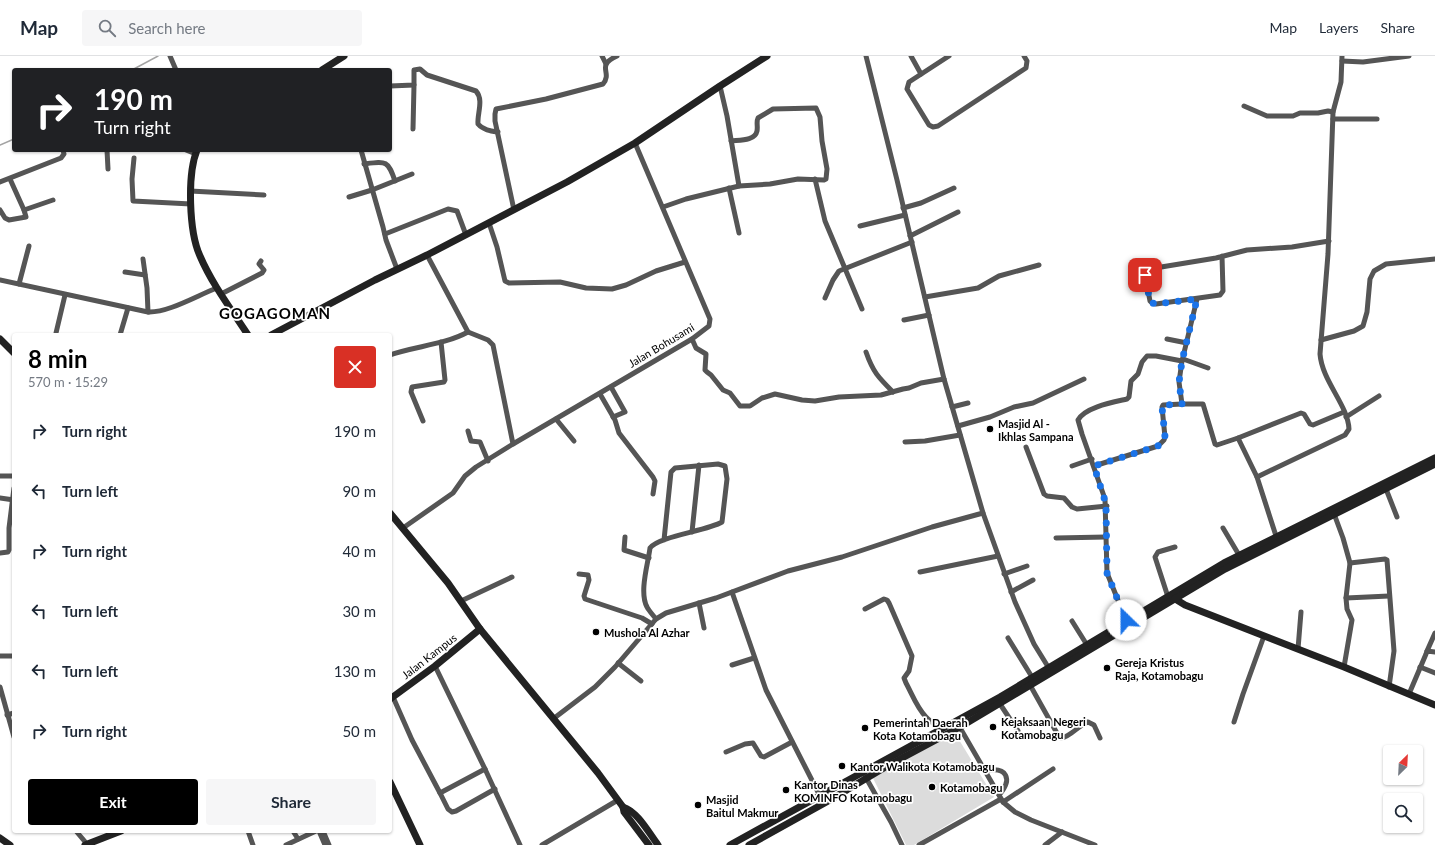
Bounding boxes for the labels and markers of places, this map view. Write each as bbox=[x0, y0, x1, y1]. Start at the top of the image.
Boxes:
pin bbox=[1128, 258, 1162, 292]
place label: Masjid Al - Ikhlas Sampana bbox=[998, 417, 1073, 443]
marker: Masjid Al - Ikhlas Sampana bbox=[985, 424, 995, 434]
place label: Mushola Al Azhar bbox=[604, 626, 691, 639]
marker: Mushola Al Azhar bbox=[591, 627, 601, 637]
place label: Gereja Kristus Raja, Kotamobagu bbox=[1115, 656, 1204, 682]
marker: Gereja Kristus Raja, Kotamobagu bbox=[1102, 663, 1112, 673]
place label: Kejaksaan Negeri Kotamobagu bbox=[1001, 715, 1086, 741]
place label: Pemerintah Daerah Kota Kotamobagu bbox=[873, 716, 968, 742]
marker: Kejaksaan Negeri Kotamobagu bbox=[988, 722, 998, 732]
marker: Pemerintah Daerah Kota Kotamobagu bbox=[860, 723, 870, 733]
place label: Kantor Walikota Kotamobagu bbox=[850, 760, 995, 773]
marker: Kantor Walikota Kotamobagu bbox=[837, 761, 847, 771]
place label: Kantor Dinas KOMINFO Kotamobagu bbox=[794, 778, 912, 804]
place label: Kotamobagu bbox=[940, 781, 1002, 794]
marker: Kotamobagu bbox=[927, 782, 937, 792]
marker: Kantor Dinas KOMINFO Kotamobagu bbox=[781, 785, 791, 795]
place label: Masjid Baitul Makmur bbox=[706, 793, 779, 819]
marker: Masjid Baitul Makmur bbox=[693, 800, 703, 810]

